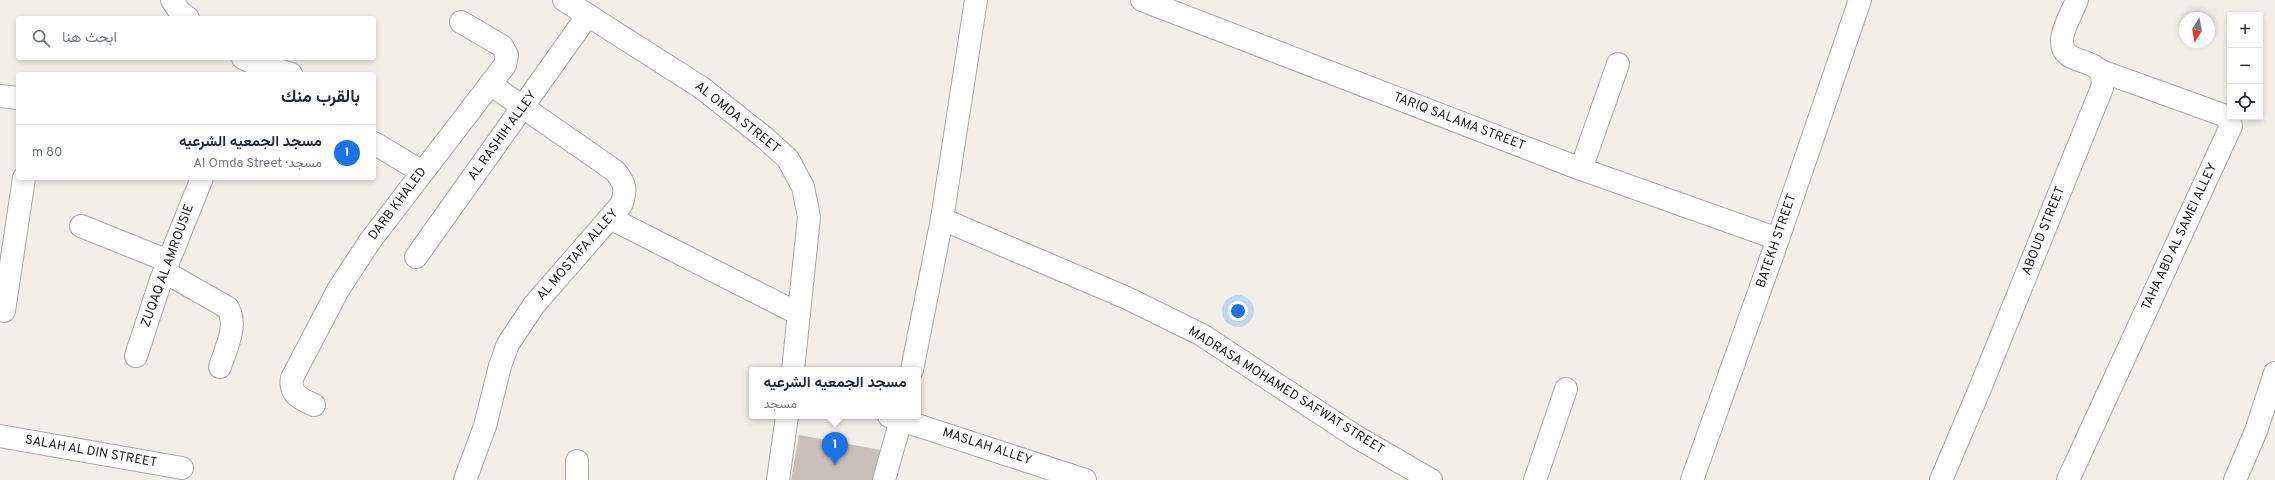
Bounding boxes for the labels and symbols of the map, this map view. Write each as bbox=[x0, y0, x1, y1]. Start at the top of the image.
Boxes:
north arrow bbox=[2179, 12, 2215, 48]
street label: AL OMDA STREET bbox=[691, 79, 783, 157]
street label: AL RASHIH ALLEY bbox=[465, 88, 541, 184]
street label: TARIQ SALAMA STREET bbox=[1391, 89, 1527, 155]
street label: TAHA ABD AL SAMEI ALLEY bbox=[2139, 161, 2221, 313]
street label: DARB KHALED bbox=[365, 164, 431, 244]
street label: ABOUD STREET bbox=[2019, 184, 2069, 278]
street label: BATEKH STREET bbox=[1753, 192, 1801, 290]
street label: ZUQAQ AL AMROUSIE bbox=[138, 202, 198, 330]
street label: AL MOSTAFA ALLEY bbox=[534, 206, 622, 304]
your location bbox=[1228, 301, 1248, 321]
street label: MADRASA MOHAMED SAFWAT STREET bbox=[1185, 324, 1387, 458]
street label: MASLAH ALLEY bbox=[940, 425, 1034, 469]
pin: 1 bbox=[822, 432, 848, 465]
street label: SALAH AL DIN STREET bbox=[24, 433, 158, 471]

